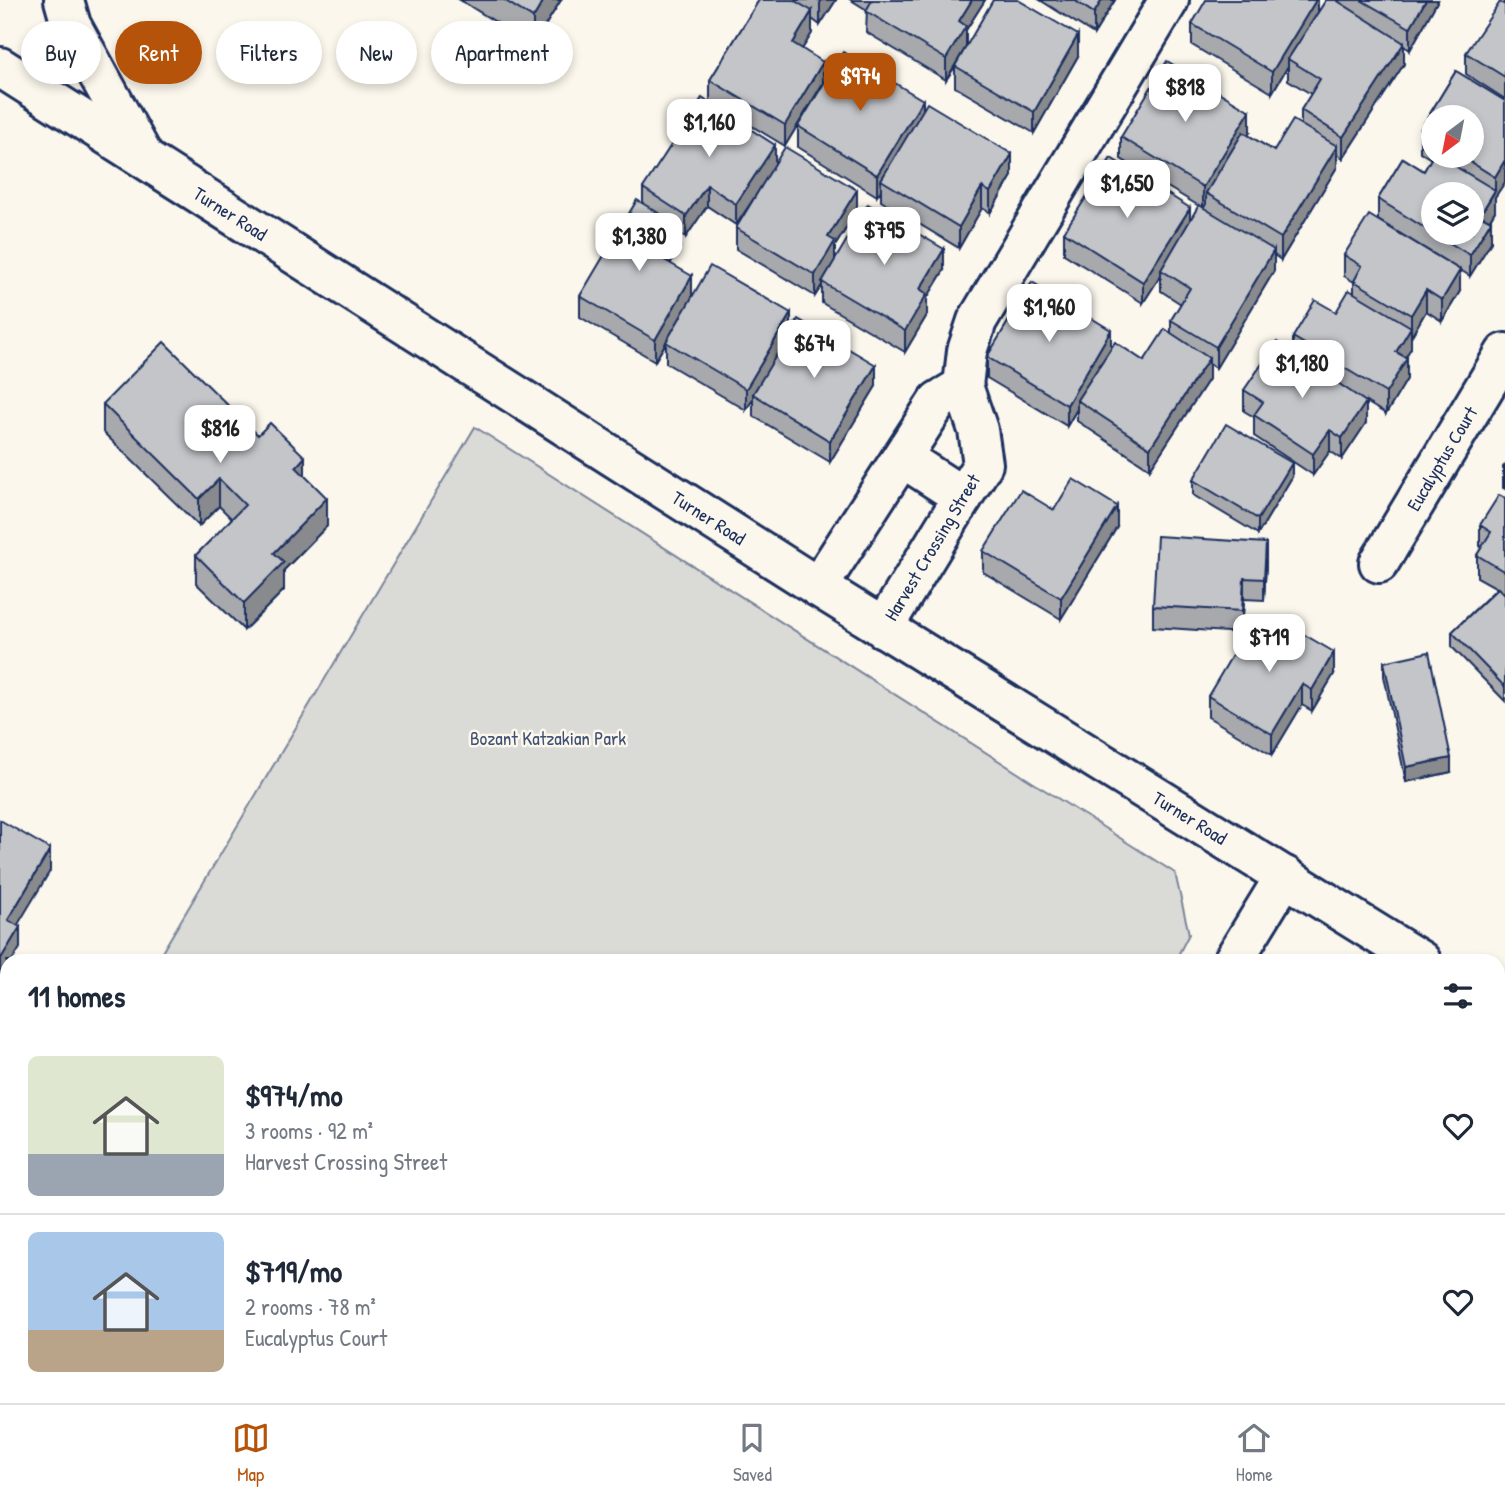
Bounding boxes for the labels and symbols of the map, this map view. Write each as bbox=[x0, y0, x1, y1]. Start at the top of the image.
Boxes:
pin: $974 bbox=[819, 54, 901, 113]
pin: $818 bbox=[1144, 64, 1226, 124]
pin: $1,160 bbox=[652, 100, 766, 159]
north arrow bbox=[1421, 105, 1484, 168]
pin: $1,650 bbox=[1070, 160, 1184, 220]
street label: Turner Road bbox=[188, 180, 273, 247]
pin: $795 bbox=[843, 208, 925, 267]
pin: $1,380 bbox=[582, 214, 696, 273]
pin: $1,960 bbox=[992, 284, 1106, 344]
pin: $674 bbox=[773, 320, 855, 380]
pin: $1,180 bbox=[1245, 340, 1359, 400]
street label: Eucalyptus Court bbox=[1400, 401, 1483, 515]
pin: $816 bbox=[179, 406, 261, 465]
street label: Harvest Crossing Street bbox=[878, 468, 986, 625]
street label: Turner Road bbox=[667, 484, 751, 551]
pin: $719 bbox=[1228, 614, 1310, 674]
park label: Bozant Katzakian Park bbox=[470, 725, 626, 751]
street label: Turner Road bbox=[1148, 785, 1233, 851]

